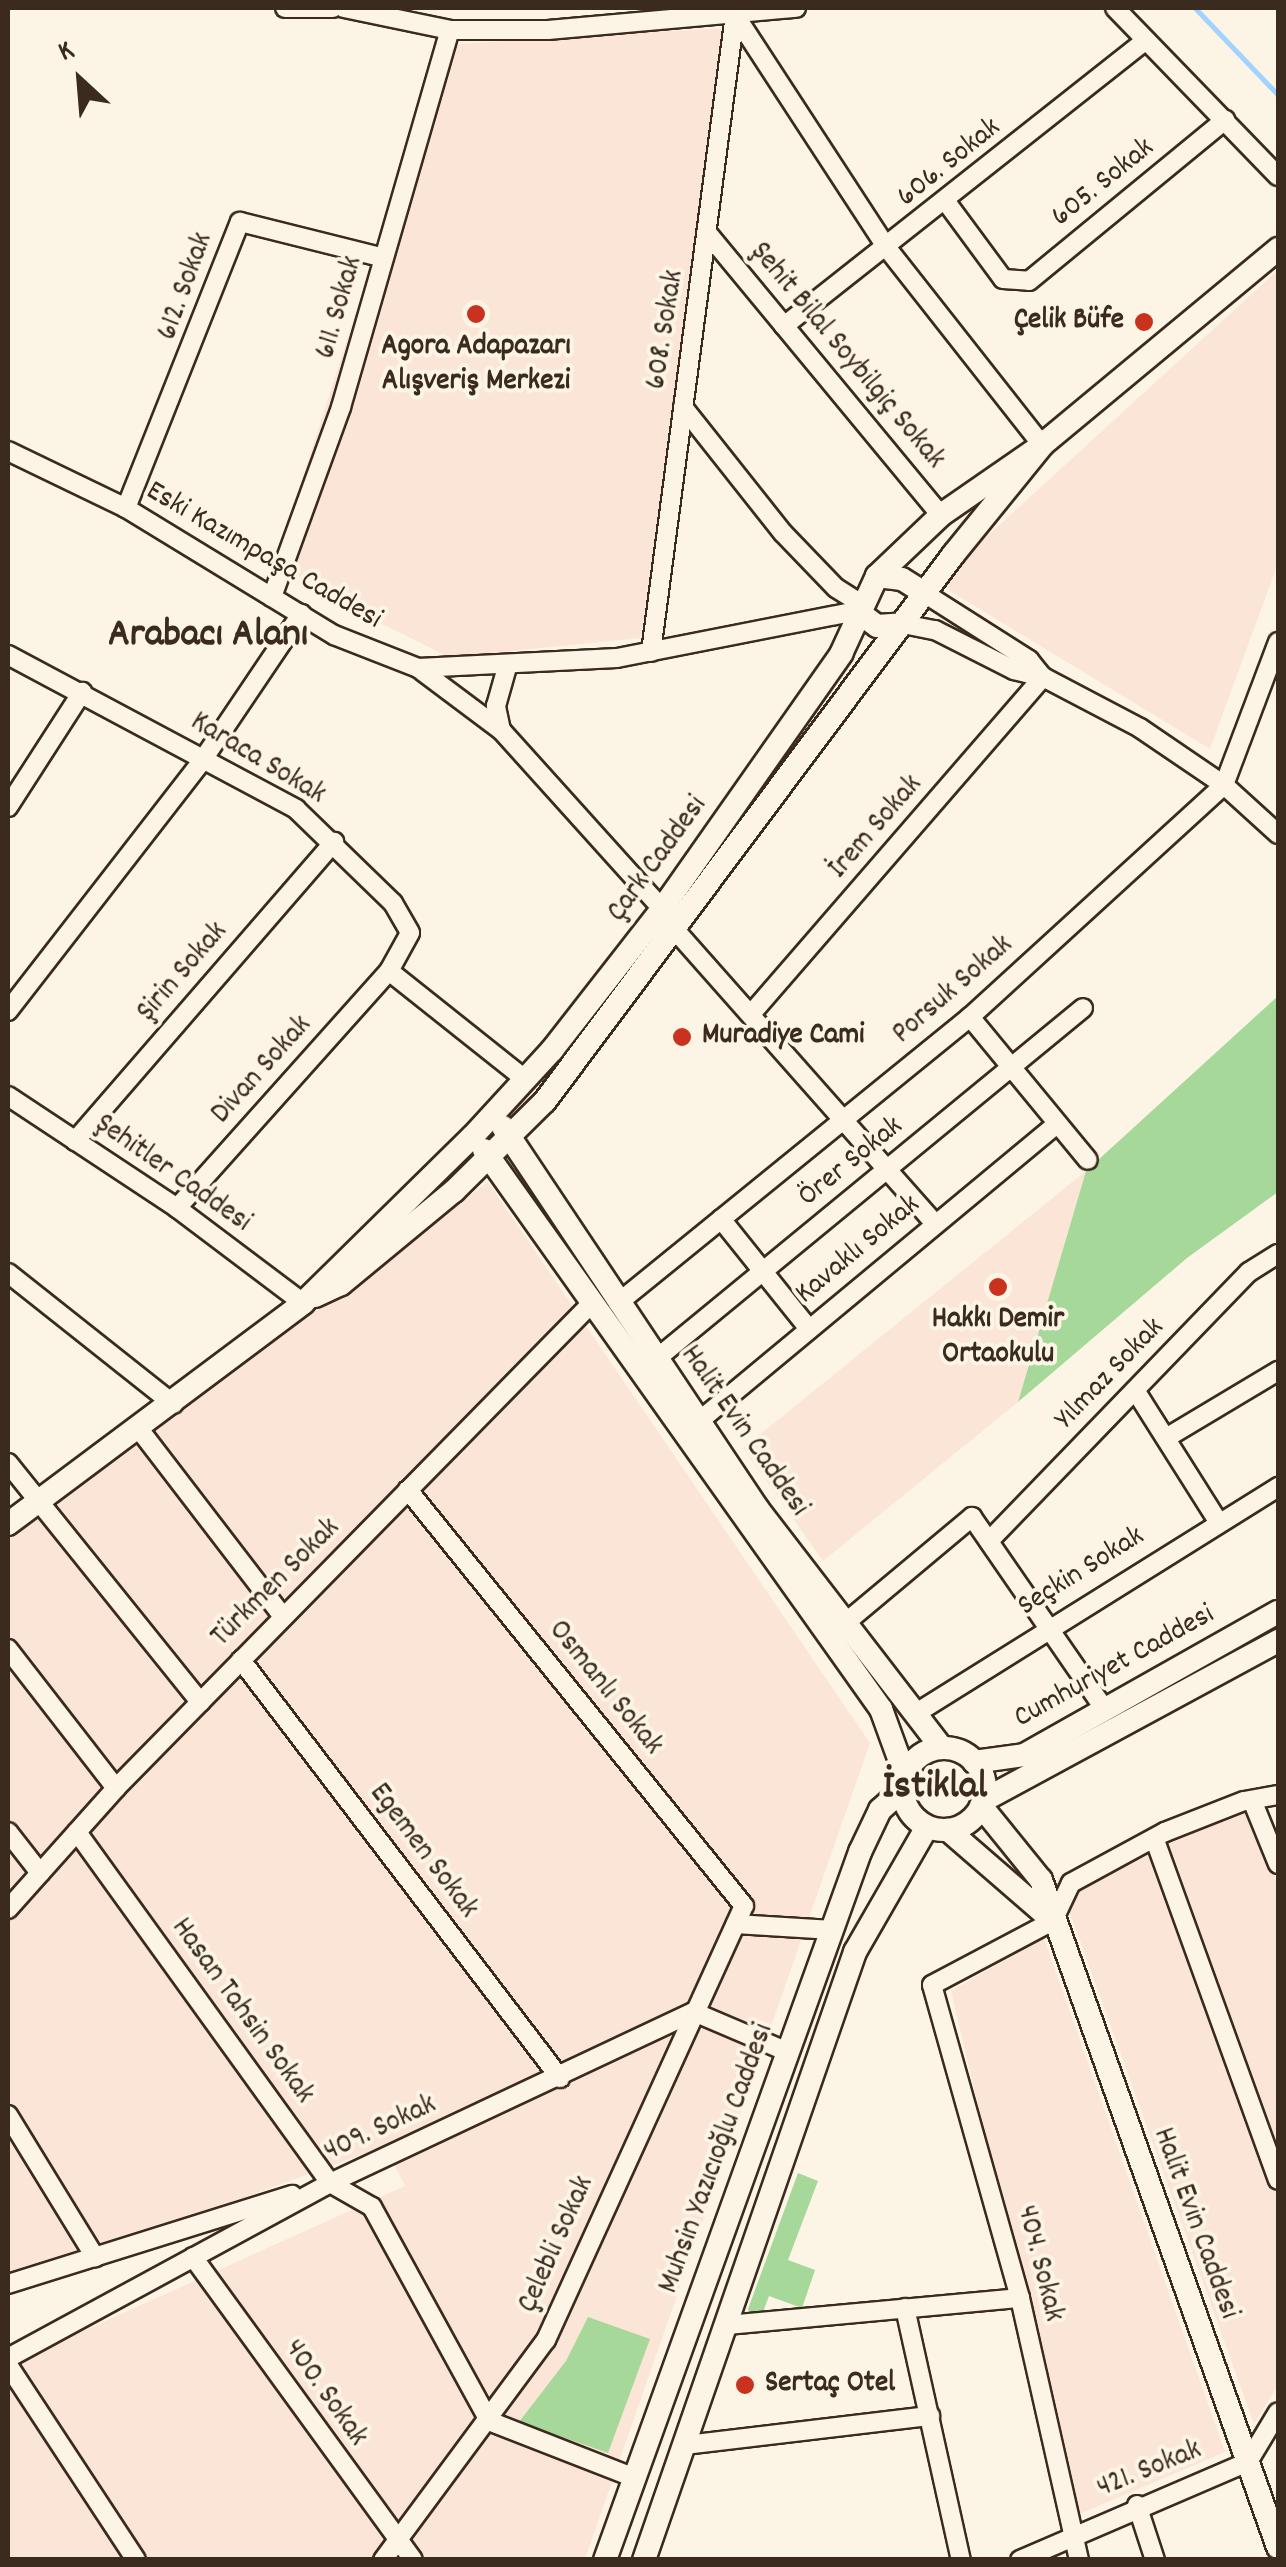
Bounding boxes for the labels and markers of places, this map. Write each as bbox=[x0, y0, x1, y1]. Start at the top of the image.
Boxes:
marker: Agora Adapazarı Alışveriş Merkezi bbox=[465, 303, 487, 325]
place label: Çelik Büfe bbox=[1014, 304, 1124, 340]
marker: Çelik Büfe bbox=[1133, 311, 1155, 333]
place label: Agora Adapazarı Alışveriş Merkezi bbox=[381, 330, 571, 400]
place label: Muradiye Cami bbox=[702, 1019, 864, 1055]
marker: Muradiye Cami bbox=[671, 1026, 693, 1048]
marker: Hakkı Demir Ortaokulu bbox=[987, 1276, 1009, 1298]
place label: Hakkı Demir Ortaokulu bbox=[932, 1303, 1064, 1374]
place label: Sertaç Otel bbox=[765, 2367, 895, 2403]
marker: Sertaç Otel bbox=[734, 2374, 756, 2396]

